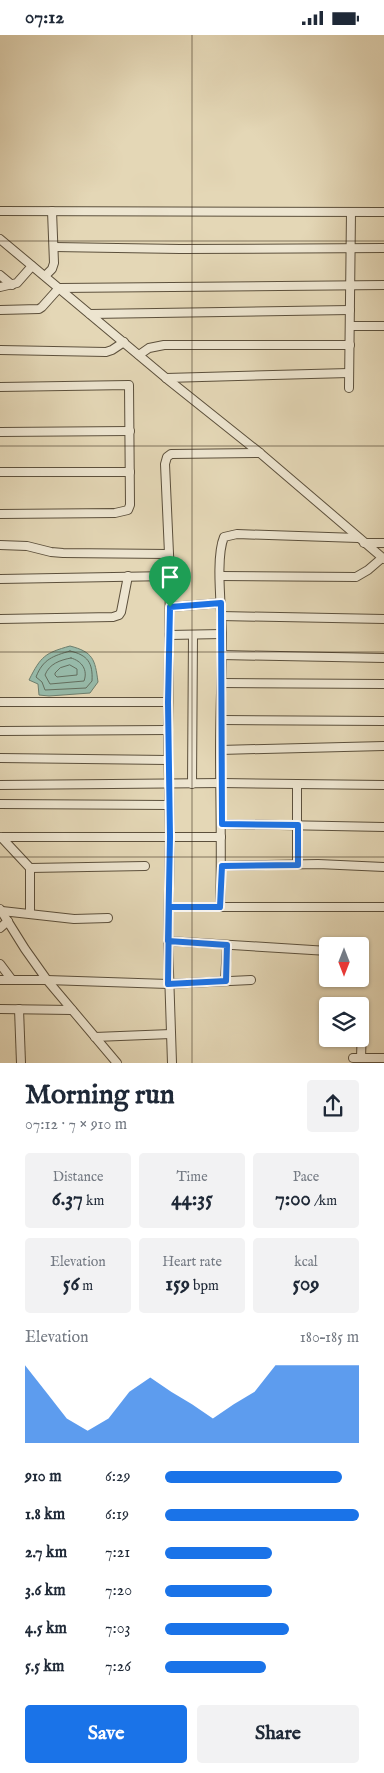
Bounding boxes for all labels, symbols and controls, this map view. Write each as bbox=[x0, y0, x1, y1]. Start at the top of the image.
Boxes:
text: 07:12 bbox=[25, 6, 64, 30]
pin bbox=[149, 556, 191, 607]
icon: arrive bbox=[156, 563, 184, 591]
north arrow bbox=[319, 937, 369, 987]
map controls bbox=[319, 937, 369, 1047]
button: layers bbox=[319, 997, 369, 1047]
text: Morning run bbox=[25, 1078, 175, 1113]
button: share bbox=[307, 1080, 359, 1132]
text: 07:12 · 7 × 910 m bbox=[25, 1115, 127, 1135]
text: Distance bbox=[53, 1168, 103, 1186]
text: Time bbox=[176, 1168, 208, 1186]
text: Pace bbox=[293, 1168, 319, 1186]
text: 6.37 bbox=[52, 1186, 83, 1213]
text: 44:35 bbox=[171, 1186, 213, 1213]
text: 7:00 bbox=[275, 1186, 311, 1213]
text: km bbox=[83, 1192, 104, 1210]
text: /km bbox=[311, 1192, 337, 1210]
text: Elevation bbox=[50, 1253, 106, 1271]
text: Heart rate bbox=[162, 1253, 222, 1271]
text: kcal bbox=[294, 1253, 318, 1271]
text: 56 bbox=[63, 1271, 79, 1298]
text: 159 bbox=[165, 1271, 190, 1298]
text: 509 bbox=[292, 1271, 320, 1298]
text: m bbox=[79, 1277, 93, 1295]
text: bpm bbox=[190, 1277, 219, 1295]
text: Elevation bbox=[25, 1328, 88, 1348]
text: 180–185 m bbox=[300, 1328, 359, 1348]
text: 910 m bbox=[25, 1467, 62, 1487]
text: 6:29 bbox=[105, 1467, 130, 1487]
text: 1.8 km bbox=[25, 1505, 65, 1525]
text: 6:19 bbox=[105, 1505, 129, 1525]
text: 2.7 km bbox=[25, 1543, 67, 1563]
text: 7:21 bbox=[105, 1543, 130, 1563]
text: 3.6 km bbox=[25, 1581, 66, 1601]
text: 7:20 bbox=[105, 1581, 132, 1601]
text: 4.5 km bbox=[25, 1619, 67, 1639]
text: 7:03 bbox=[105, 1619, 131, 1639]
text: 5.5 km bbox=[25, 1657, 64, 1677]
text: 7:26 bbox=[105, 1657, 131, 1677]
button: Save bbox=[25, 1705, 187, 1763]
button: Share bbox=[197, 1705, 359, 1763]

